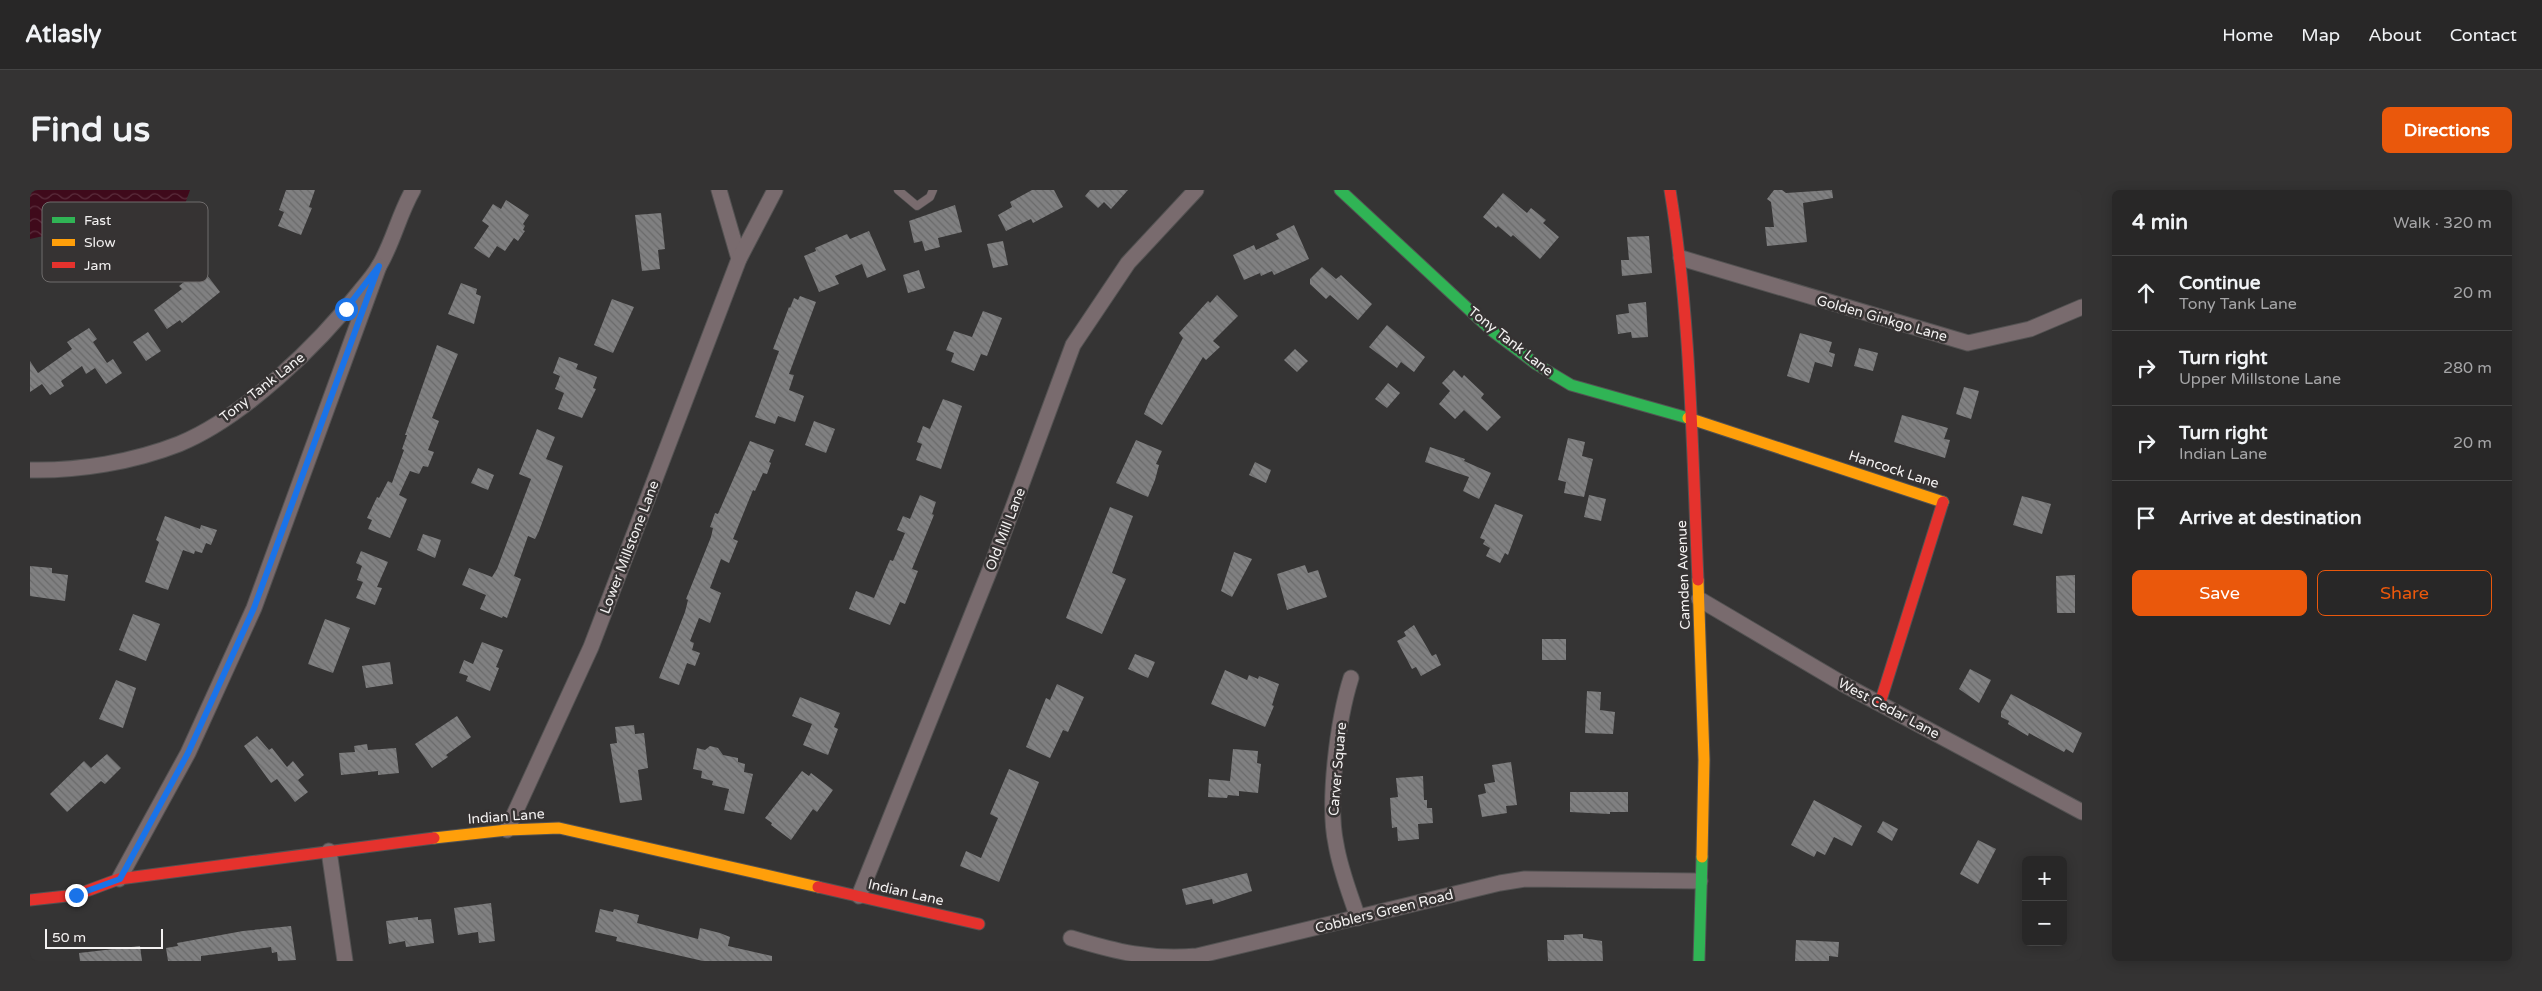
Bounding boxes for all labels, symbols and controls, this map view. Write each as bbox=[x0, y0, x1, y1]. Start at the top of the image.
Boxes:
text: Atlasly bbox=[25, 20, 101, 49]
text: Home bbox=[2222, 24, 2273, 46]
text: Map bbox=[2301, 24, 2340, 46]
text: About bbox=[2368, 24, 2422, 46]
text: Contact bbox=[2450, 24, 2517, 46]
button: Directions bbox=[2382, 107, 2512, 153]
text: Find us bbox=[30, 109, 150, 151]
legend bbox=[42, 202, 208, 282]
text: 4 min bbox=[2132, 210, 2188, 235]
text: Fast bbox=[84, 212, 112, 229]
text: Walk · 320 m bbox=[2393, 213, 2492, 233]
text: Slow bbox=[84, 234, 116, 251]
text: Jam bbox=[84, 257, 111, 274]
text: Continue bbox=[2179, 272, 2261, 294]
icon: ahead bbox=[2132, 279, 2160, 307]
text: 20 m bbox=[2453, 283, 2492, 303]
street label: Golden Ginkgo Lane bbox=[1815, 292, 1949, 345]
text: Tony Tank Lane bbox=[2179, 294, 2297, 314]
route start bbox=[335, 298, 358, 321]
street label: Tony Tank Lane bbox=[1465, 303, 1557, 380]
text: Turn right bbox=[2179, 347, 2267, 369]
street label: Tony Tank Lane bbox=[216, 349, 308, 426]
icon: right bbox=[2132, 354, 2160, 382]
text: 280 m bbox=[2443, 358, 2492, 378]
text: Upper Millstone Lane bbox=[2179, 369, 2341, 389]
text: Turn right bbox=[2179, 422, 2267, 444]
icon: right bbox=[2132, 429, 2160, 457]
text: 20 m bbox=[2453, 433, 2492, 453]
text: Indian Lane bbox=[2179, 444, 2267, 464]
street label: Hancock Lane bbox=[1847, 447, 1941, 492]
street label: Lower Millstone Lane bbox=[596, 478, 663, 616]
street label: Old Mill Lane bbox=[982, 485, 1029, 573]
icon: arrive bbox=[2132, 504, 2160, 532]
text: Arrive at destination bbox=[2179, 507, 2362, 529]
street label: Camden Avenue bbox=[1673, 520, 1694, 630]
button: Save bbox=[2132, 570, 2307, 616]
button: Share bbox=[2317, 570, 2492, 616]
street label: West Cedar Lane bbox=[1835, 674, 1943, 742]
street label: Carver Square bbox=[1325, 721, 1350, 817]
street label: Indian Lane bbox=[467, 805, 545, 828]
map controls bbox=[2022, 856, 2067, 946]
button: + bbox=[2022, 856, 2067, 901]
street label: Indian Lane bbox=[866, 876, 945, 909]
route end bbox=[65, 884, 88, 907]
street label: Cobblers Green Road bbox=[1313, 886, 1455, 937]
button: − bbox=[2022, 901, 2067, 946]
scale bar bbox=[45, 926, 162, 949]
text: 50 m bbox=[52, 929, 86, 946]

